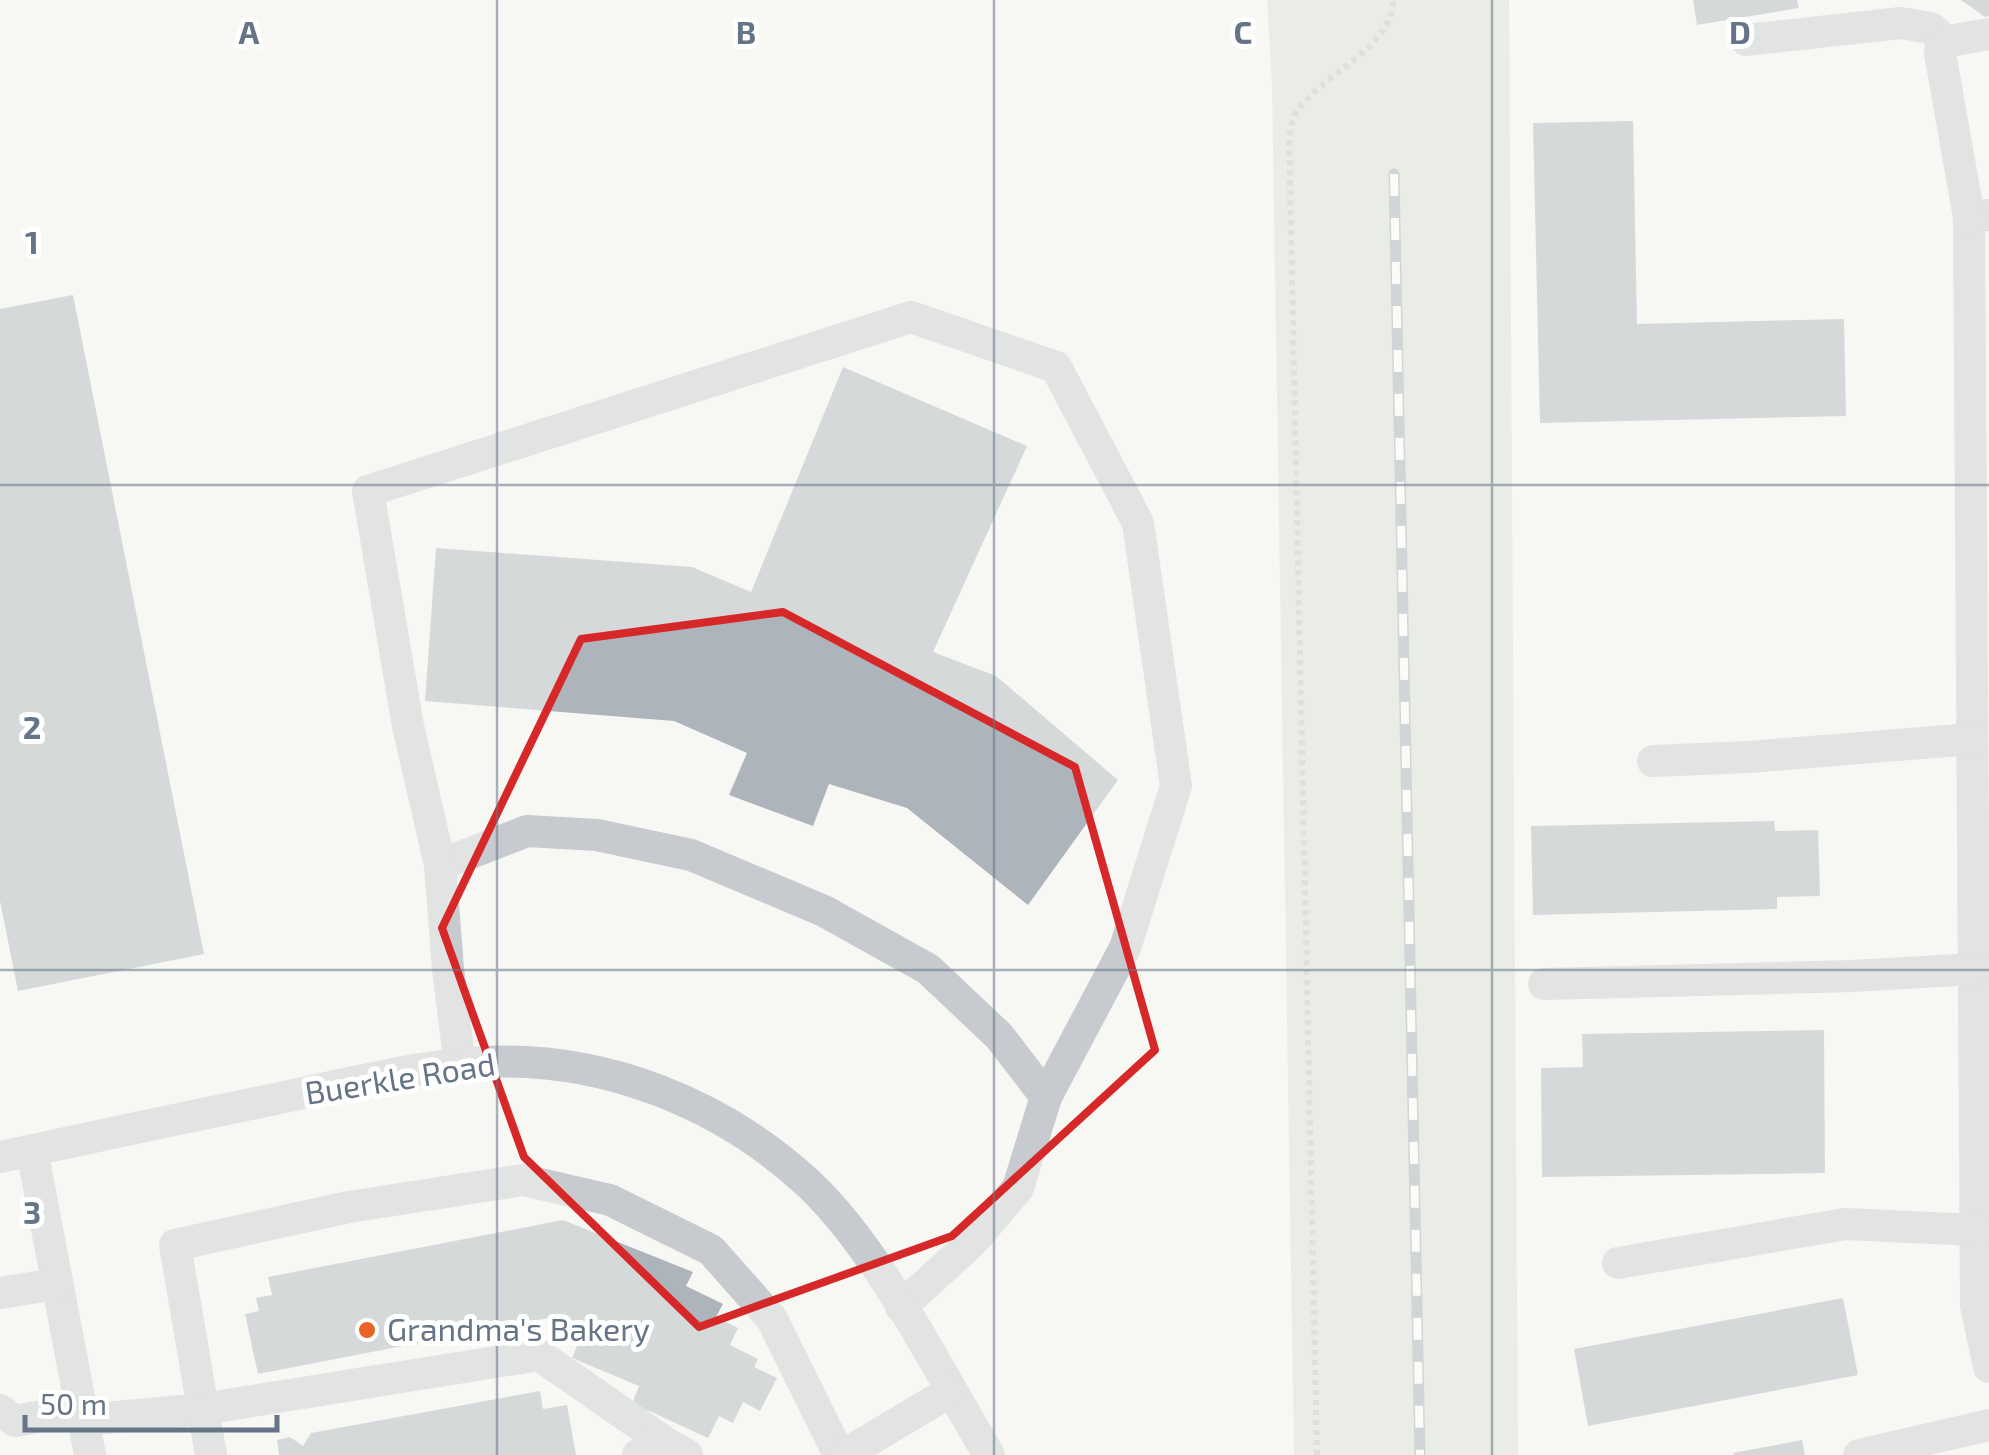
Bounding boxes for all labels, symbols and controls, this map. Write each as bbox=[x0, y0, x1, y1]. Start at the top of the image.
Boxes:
text: A bbox=[239, 12, 260, 50]
text: B bbox=[736, 12, 756, 50]
text: C bbox=[1234, 12, 1252, 50]
text: D bbox=[1729, 12, 1751, 50]
text: 1 bbox=[25, 222, 39, 260]
text: 2 bbox=[23, 707, 41, 745]
street label: Buerkle Road bbox=[302, 1043, 497, 1111]
text: 3 bbox=[23, 1192, 41, 1230]
place label: Grandma's Bakery bbox=[387, 1309, 650, 1347]
marker: Grandma's Bakery bbox=[356, 1319, 378, 1341]
scale bar bbox=[25, 1370, 278, 1432]
text: 50 m bbox=[40, 1385, 107, 1421]

